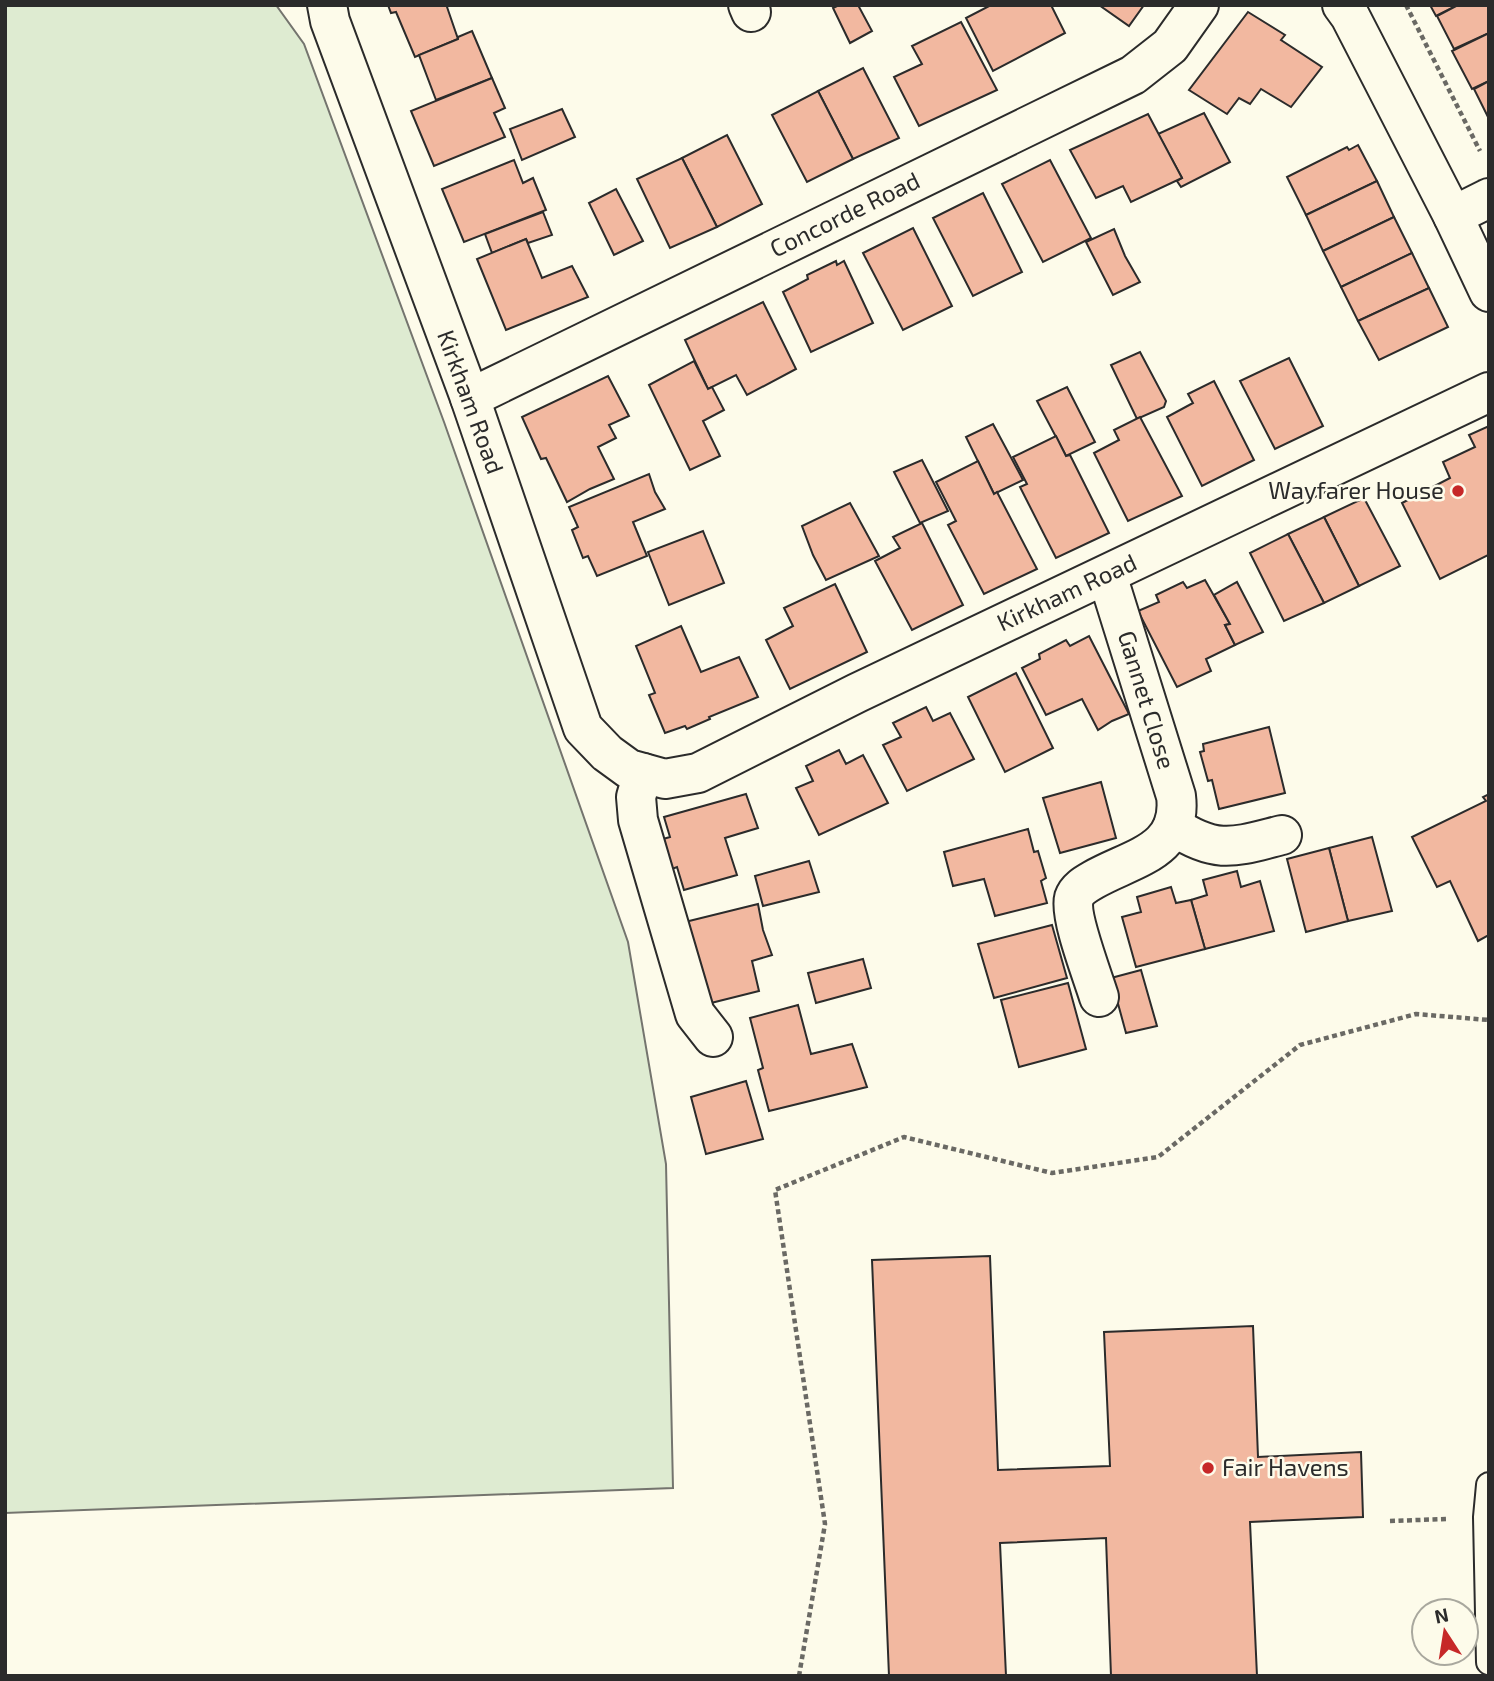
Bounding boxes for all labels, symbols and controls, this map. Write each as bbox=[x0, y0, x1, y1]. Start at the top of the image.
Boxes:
street label: Concorde Road bbox=[765, 165, 924, 262]
street label: Kirkham Road bbox=[432, 326, 511, 477]
place label: Wayfarer House bbox=[1268, 475, 1444, 504]
marker: Wayfarer House bbox=[1450, 483, 1466, 499]
street label: Kirkham Road bbox=[992, 547, 1141, 637]
street label: Gannet Close bbox=[1113, 627, 1182, 772]
place label: Fair Havens bbox=[1222, 1452, 1349, 1481]
marker: Fair Havens bbox=[1200, 1460, 1216, 1476]
north arrow bbox=[1410, 1597, 1480, 1667]
text: N bbox=[1432, 1602, 1450, 1628]

